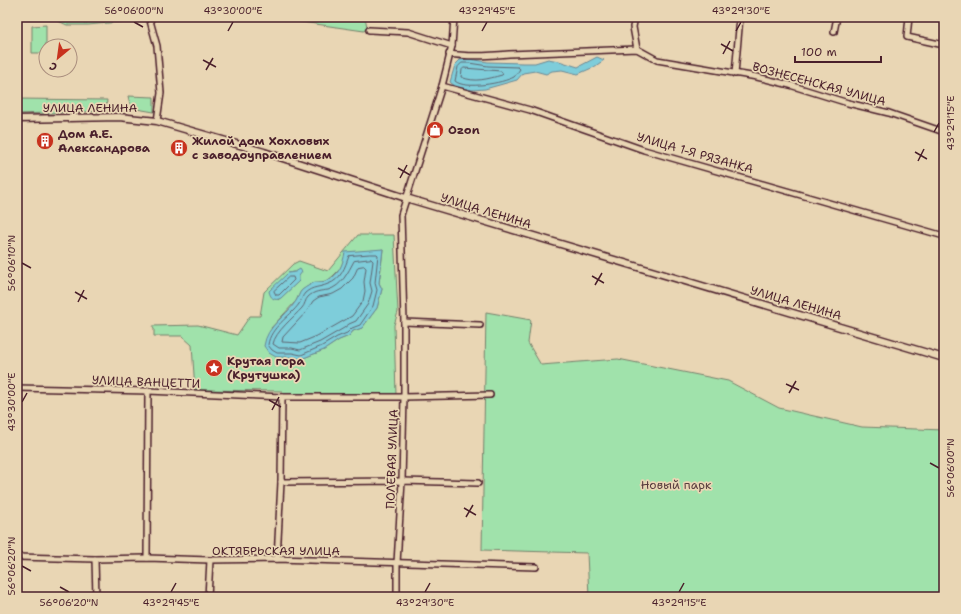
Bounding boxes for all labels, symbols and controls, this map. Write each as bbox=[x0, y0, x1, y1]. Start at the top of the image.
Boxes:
text: 56°06'00"N bbox=[104, 4, 164, 17]
text: 43°30'00"E bbox=[204, 4, 262, 17]
text: 43°29'45"E bbox=[458, 4, 516, 17]
text: 43°29'30"E bbox=[712, 4, 770, 17]
north arrow bbox=[38, 38, 78, 78]
scale bar bbox=[795, 38, 881, 64]
text: 100 m bbox=[801, 44, 837, 60]
text: С bbox=[47, 58, 60, 75]
street label: ВОЗНЕСЕНСКАЯ УЛИЦА bbox=[751, 58, 888, 110]
text: 43°29'15"E bbox=[944, 96, 957, 150]
street label: УЛИЦА ЛЕНИНА bbox=[43, 100, 137, 116]
shop icon: Ozon bbox=[425, 120, 445, 140]
place label: Ozon bbox=[448, 122, 480, 138]
place label: Дом А.Е. Александрова bbox=[58, 126, 151, 156]
street label: УЛИЦА 1-Я РЯЗАНКА bbox=[635, 129, 755, 177]
building icon: Дом А.Е. Александрова bbox=[35, 131, 55, 151]
place label: Жилой дом Хохловых с заводоуправлением bbox=[192, 133, 332, 163]
building icon: Жилой дом Хохловых с заводоуправлением bbox=[169, 138, 189, 158]
street label: УЛИЦА ЛЕНИНА bbox=[439, 190, 534, 233]
text: 56°06'10"N bbox=[5, 235, 18, 291]
street label: УЛИЦА ЛЕНИНА bbox=[748, 282, 844, 324]
place label: Крутая гора (Крутушка) bbox=[227, 353, 305, 383]
place icon: Крутая гора (Крутушка) bbox=[204, 358, 224, 378]
street label: УЛИЦА ВАНЦЕТТИ bbox=[92, 372, 200, 392]
text: 43°30'00"E bbox=[5, 373, 18, 431]
street label: ПОЛЕВАЯ УЛИЦА bbox=[382, 409, 402, 509]
text: 56°06'00"N bbox=[944, 438, 957, 498]
park label: Новый парк bbox=[641, 477, 712, 493]
text: 56°06'20"N bbox=[5, 537, 18, 595]
street label: ОКТЯБРЬСКАЯ УЛИЦА bbox=[212, 543, 340, 559]
text: 56°06'20"N bbox=[40, 596, 98, 609]
text: 43°29'45"E bbox=[142, 596, 200, 609]
text: 43°29'30"E bbox=[396, 596, 454, 609]
text: 43°29'15"E bbox=[652, 596, 706, 609]

